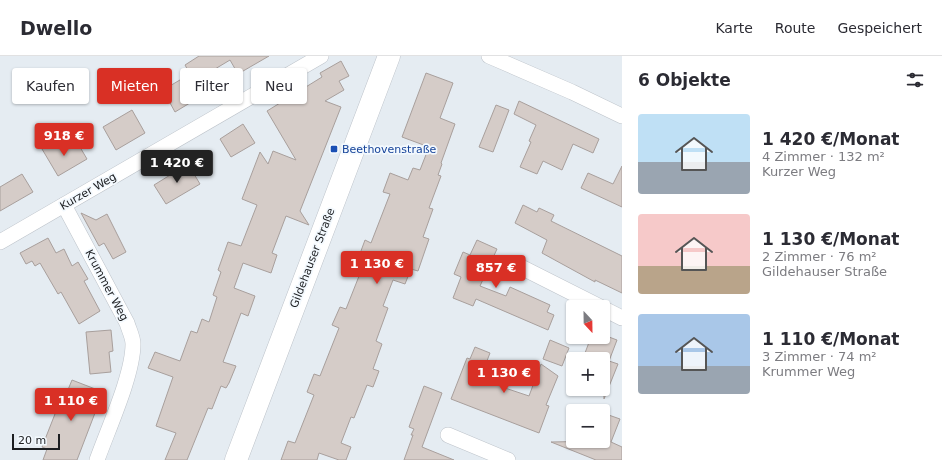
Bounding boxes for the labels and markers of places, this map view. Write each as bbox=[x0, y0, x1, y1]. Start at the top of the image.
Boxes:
pin: 918 € bbox=[36, 123, 92, 157]
place label: Beethovenstraße bbox=[342, 143, 437, 156]
marker: Beethovenstraße bbox=[329, 144, 339, 154]
pin: 1 420 € bbox=[140, 150, 214, 184]
pin: 1 130 € bbox=[340, 251, 414, 285]
pin: 857 € bbox=[468, 255, 524, 289]
pin: 1 130 € bbox=[467, 360, 541, 394]
pin: 1 110 € bbox=[34, 388, 108, 422]

